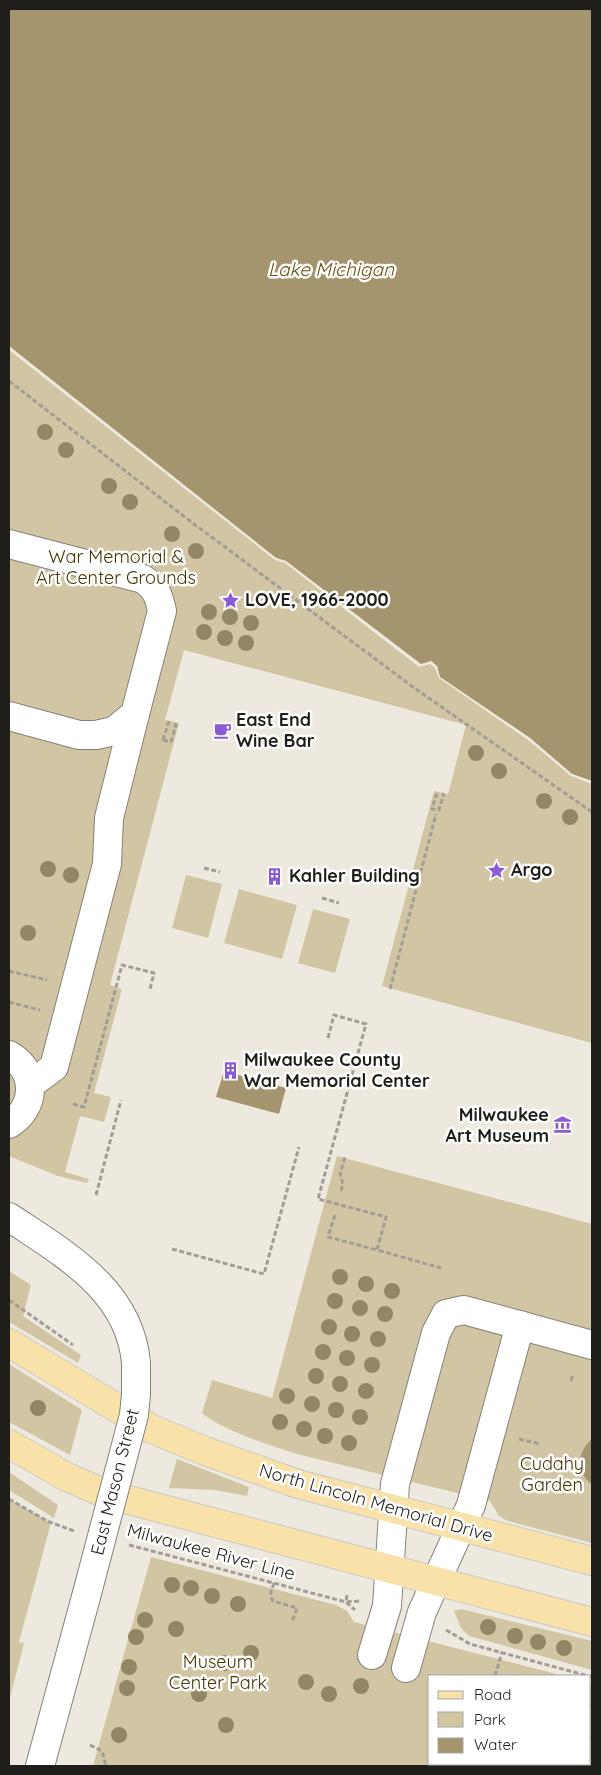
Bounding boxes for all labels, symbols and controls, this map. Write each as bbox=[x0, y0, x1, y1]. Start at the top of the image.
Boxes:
water label: Lake Michigan bbox=[268, 257, 395, 281]
park label: War Memorial & Art Center Grounds bbox=[36, 545, 196, 589]
place label: LOVE, 1966-2000 bbox=[245, 588, 389, 611]
place icon: LOVE, 1966-2000 bbox=[221, 590, 241, 610]
place label: East End Wine Bar bbox=[236, 708, 315, 752]
cafe icon: East End Wine Bar bbox=[212, 720, 232, 740]
place label: Argo bbox=[511, 858, 552, 881]
place icon: Argo bbox=[487, 860, 507, 880]
place label: Kahler Building bbox=[289, 864, 420, 887]
building icon: Kahler Building bbox=[265, 866, 285, 886]
place label: Milwaukee County War Memorial Center bbox=[244, 1048, 430, 1092]
building icon: Milwaukee County War Memorial Center bbox=[220, 1060, 240, 1080]
place label: Milwaukee Art Museum bbox=[446, 1103, 549, 1147]
museum icon: Milwaukee Art Museum bbox=[553, 1115, 573, 1135]
street label: East Mason Street bbox=[85, 1406, 144, 1558]
park label: Cudahy Garden bbox=[520, 1452, 584, 1496]
street label: North Lincoln Memorial Drive bbox=[257, 1458, 496, 1547]
street label: Milwaukee River Line bbox=[125, 1518, 298, 1585]
park label: Museum Center Park bbox=[169, 1650, 267, 1694]
legend bbox=[428, 1675, 591, 1765]
text: Road bbox=[474, 1685, 511, 1704]
text: Park bbox=[474, 1710, 506, 1729]
text: Water bbox=[474, 1735, 517, 1754]

